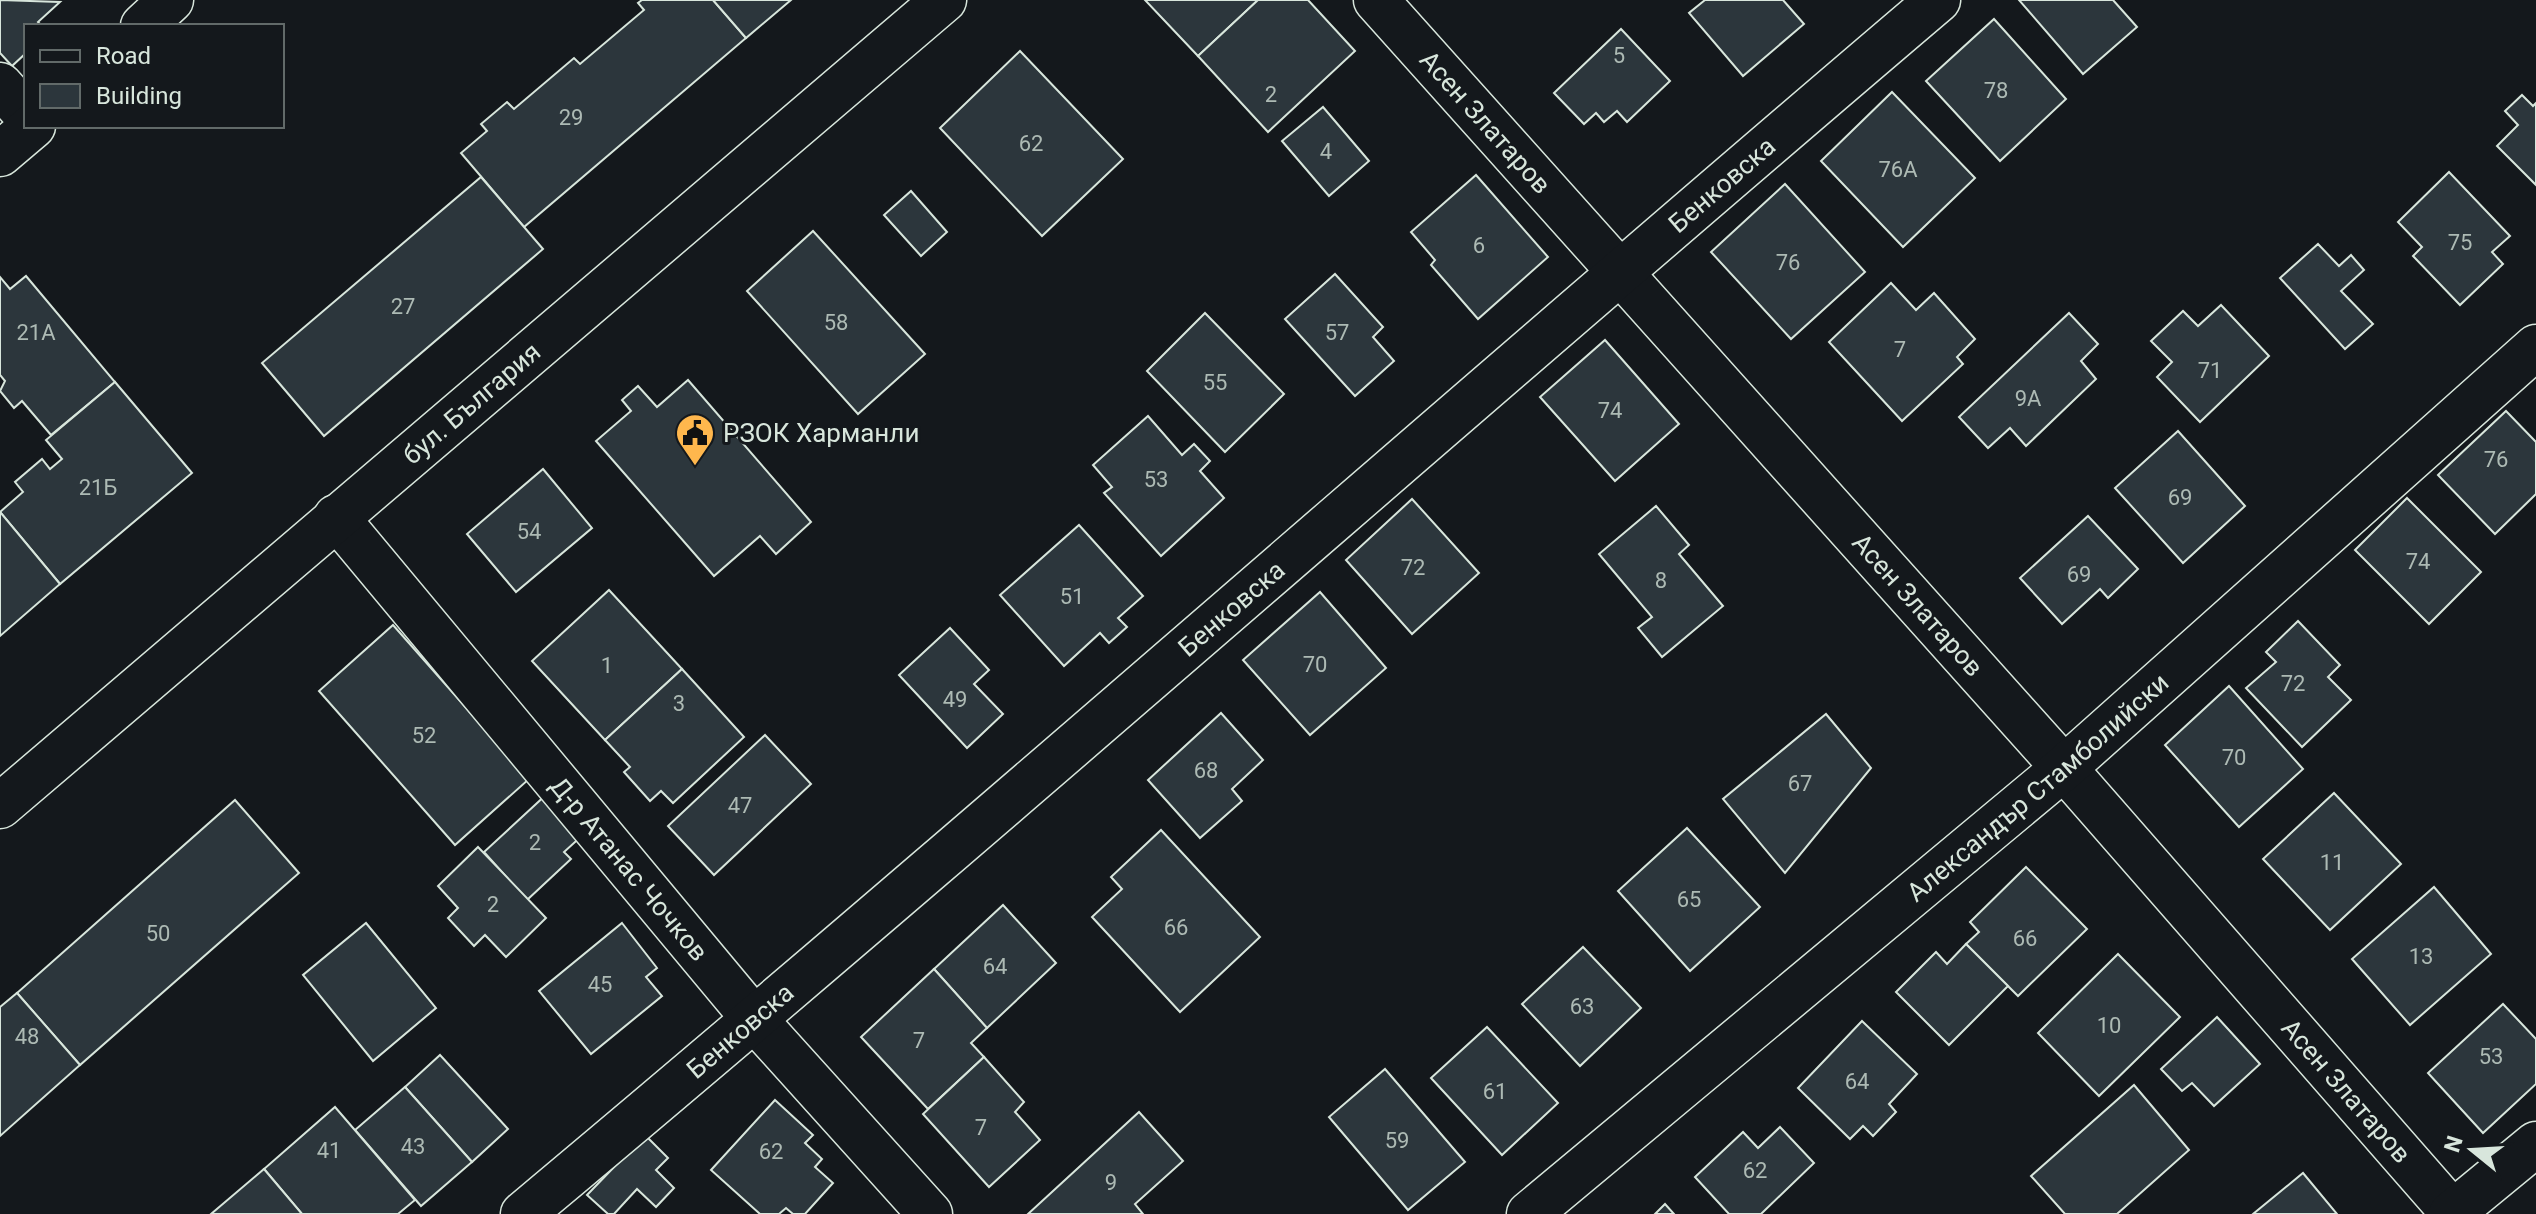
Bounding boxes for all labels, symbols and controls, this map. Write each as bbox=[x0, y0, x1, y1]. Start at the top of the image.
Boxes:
legend bbox=[24, 24, 284, 128]
text: Road bbox=[96, 42, 151, 70]
house number: 5 bbox=[1613, 43, 1625, 68]
street label: Асен Златаров bbox=[1414, 45, 1557, 200]
house number: 78 bbox=[1984, 78, 2008, 103]
text: Building bbox=[96, 82, 182, 110]
house number: 2 bbox=[1265, 82, 1277, 107]
house number: 29 bbox=[559, 105, 583, 130]
house number: 62 bbox=[1019, 131, 1043, 156]
street label: Бенковска bbox=[1663, 131, 1781, 239]
house number: 4 bbox=[1320, 139, 1332, 164]
house number: 76А bbox=[1878, 157, 1918, 182]
house number: 75 bbox=[2448, 230, 2472, 255]
house number: 6 bbox=[1473, 233, 1485, 258]
house number: 76 bbox=[1776, 250, 1800, 275]
house number: 27 bbox=[391, 294, 415, 319]
house number: 58 bbox=[824, 310, 848, 335]
house number: 21А bbox=[16, 320, 56, 345]
house number: 57 bbox=[1325, 320, 1349, 345]
street label: бул. България bbox=[397, 336, 546, 470]
house number: 7 bbox=[1894, 337, 1906, 362]
house number: 71 bbox=[2198, 358, 2222, 383]
house number: 55 bbox=[1203, 370, 1227, 395]
house number: 9А bbox=[2015, 386, 2042, 411]
house number: 74 bbox=[1598, 398, 1622, 423]
public building icon: РЗОК Харманли bbox=[674, 412, 716, 467]
place label: РЗОК Харманли bbox=[723, 418, 919, 448]
house number: 76 bbox=[2484, 447, 2508, 472]
house number: 53 bbox=[1144, 467, 1168, 492]
house number: 21Б bbox=[79, 475, 117, 500]
house number: 69 bbox=[2168, 485, 2192, 510]
house number: 54 bbox=[517, 519, 541, 544]
street label: Асен Златаров bbox=[1846, 527, 1989, 682]
house number: 74 bbox=[2406, 549, 2430, 574]
street label: Бенковска bbox=[1172, 554, 1291, 663]
house number: 72 bbox=[1401, 555, 1425, 580]
house number: 69 bbox=[2067, 562, 2091, 587]
house number: 8 bbox=[1655, 568, 1667, 593]
house number: 51 bbox=[1060, 584, 1084, 609]
house number: 70 bbox=[1303, 652, 1327, 677]
house number: 1 bbox=[601, 653, 613, 678]
street label: Александър Стамболийски bbox=[1901, 667, 2175, 907]
house number: 72 bbox=[2281, 671, 2305, 696]
house number: 49 bbox=[943, 687, 967, 712]
house number: 3 bbox=[673, 691, 685, 716]
house number: 52 bbox=[412, 723, 436, 748]
house number: 70 bbox=[2222, 745, 2246, 770]
house number: 68 bbox=[1194, 758, 1218, 783]
street label: Д-р Атанас Чочков bbox=[544, 771, 714, 967]
house number: 67 bbox=[1788, 771, 1812, 796]
house number: 47 bbox=[728, 793, 752, 818]
house number: 2 bbox=[529, 830, 541, 855]
house number: 11 bbox=[2320, 850, 2344, 875]
house number: 65 bbox=[1677, 887, 1701, 912]
house number: 2 bbox=[487, 892, 499, 917]
house number: 66 bbox=[1164, 915, 1188, 940]
house number: 50 bbox=[146, 921, 170, 946]
house number: 66 bbox=[2013, 926, 2037, 951]
house number: 13 bbox=[2409, 944, 2433, 969]
house number: 64 bbox=[983, 954, 1007, 979]
house number: 45 bbox=[588, 972, 612, 997]
street label: Бенковска bbox=[681, 977, 800, 1085]
house number: 63 bbox=[1570, 994, 1594, 1019]
house number: 10 bbox=[2097, 1013, 2121, 1038]
street label: Асен Златаров bbox=[2275, 1013, 2417, 1169]
house number: 48 bbox=[15, 1024, 39, 1049]
house number: 7 bbox=[913, 1028, 925, 1053]
house number: 53 bbox=[2479, 1044, 2503, 1069]
house number: 64 bbox=[1845, 1069, 1869, 1094]
house number: 61 bbox=[1483, 1079, 1507, 1104]
north arrow bbox=[2432, 1110, 2512, 1190]
house number: 7 bbox=[975, 1115, 987, 1140]
house number: 59 bbox=[1385, 1128, 1409, 1153]
text: N bbox=[2439, 1133, 2468, 1155]
house number: 43 bbox=[401, 1134, 425, 1159]
house number: 41 bbox=[317, 1138, 341, 1163]
house number: 62 bbox=[759, 1139, 783, 1164]
house number: 62 bbox=[1743, 1158, 1767, 1183]
house number: 9 bbox=[1105, 1170, 1117, 1195]

